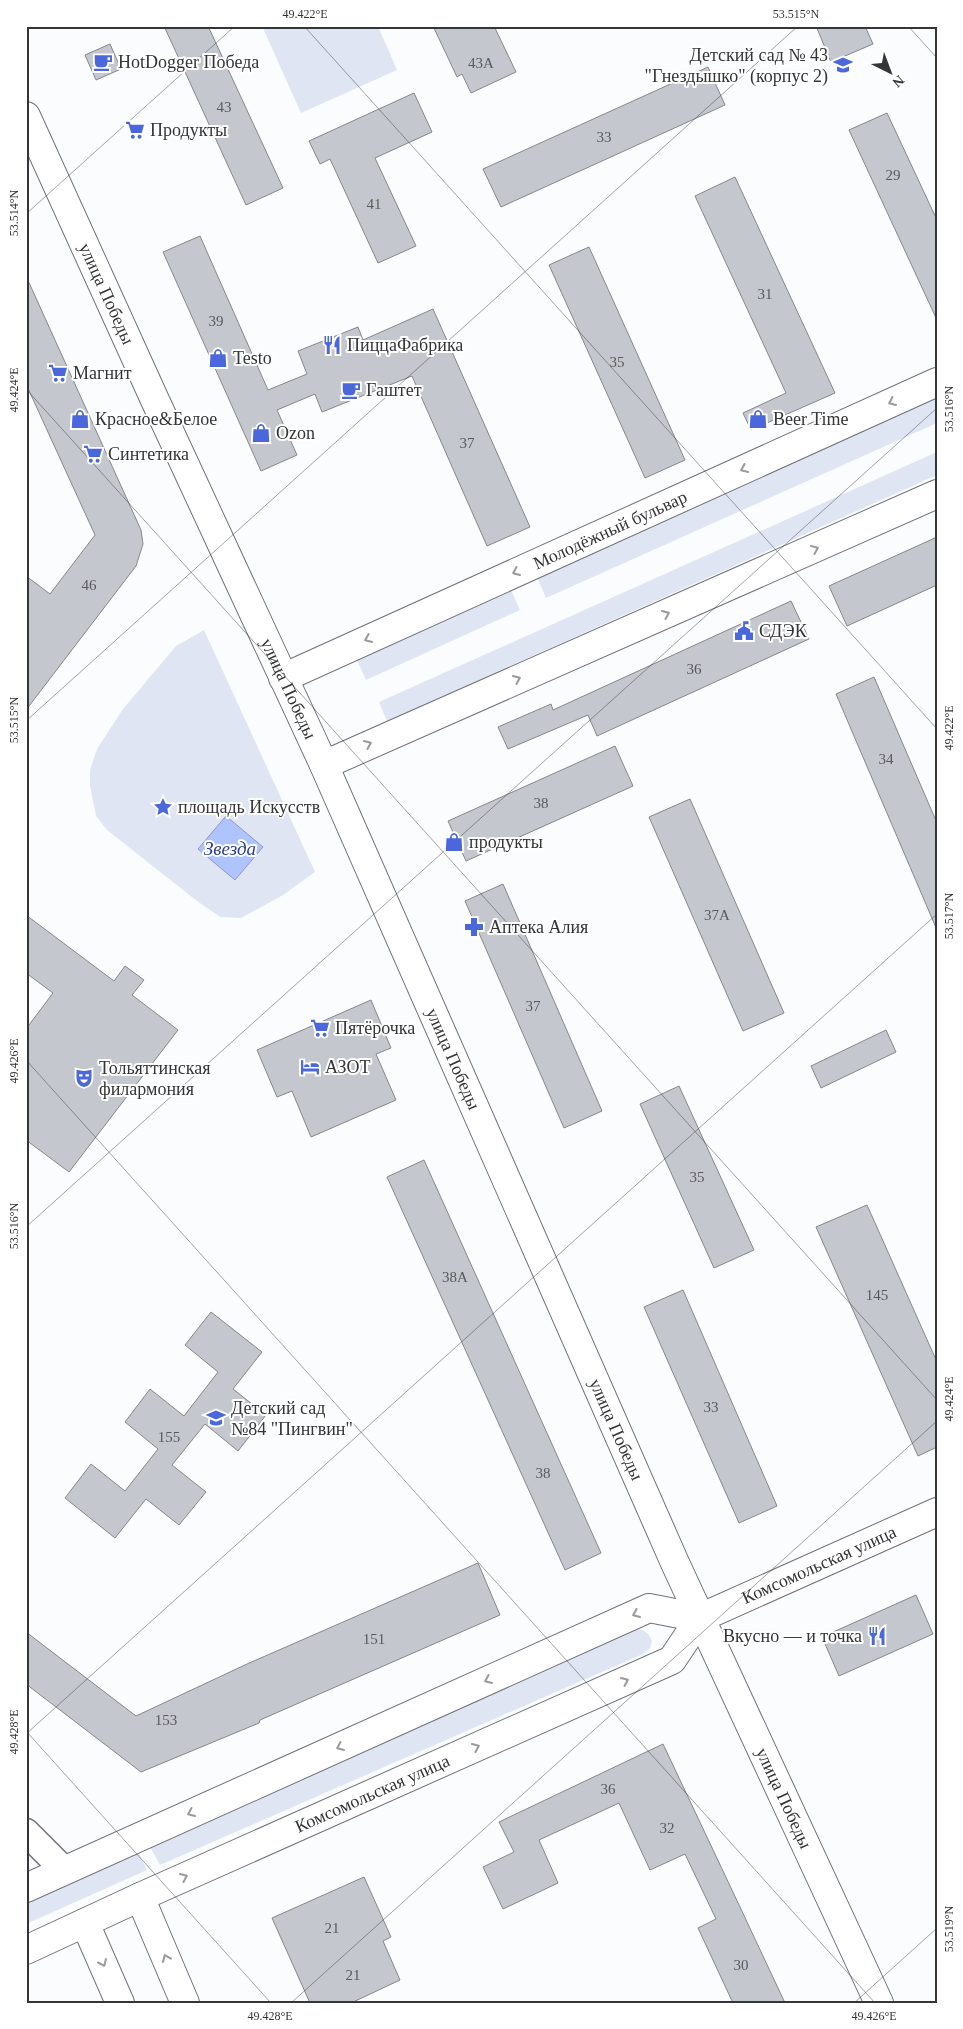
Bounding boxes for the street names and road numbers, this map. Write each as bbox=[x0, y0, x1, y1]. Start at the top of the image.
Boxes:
street label: улица Победы bbox=[75, 240, 138, 347]
street label: Молодёжный бульвар bbox=[530, 487, 690, 573]
street label: улица Победы bbox=[257, 635, 321, 742]
street label: улица Победы bbox=[422, 1005, 484, 1113]
street label: улица Победы bbox=[585, 1376, 647, 1483]
street label: Комсомольская улица bbox=[739, 1522, 899, 1608]
street label: улица Победы bbox=[752, 1744, 816, 1852]
street label: Комсомольская улица bbox=[292, 1750, 453, 1837]

